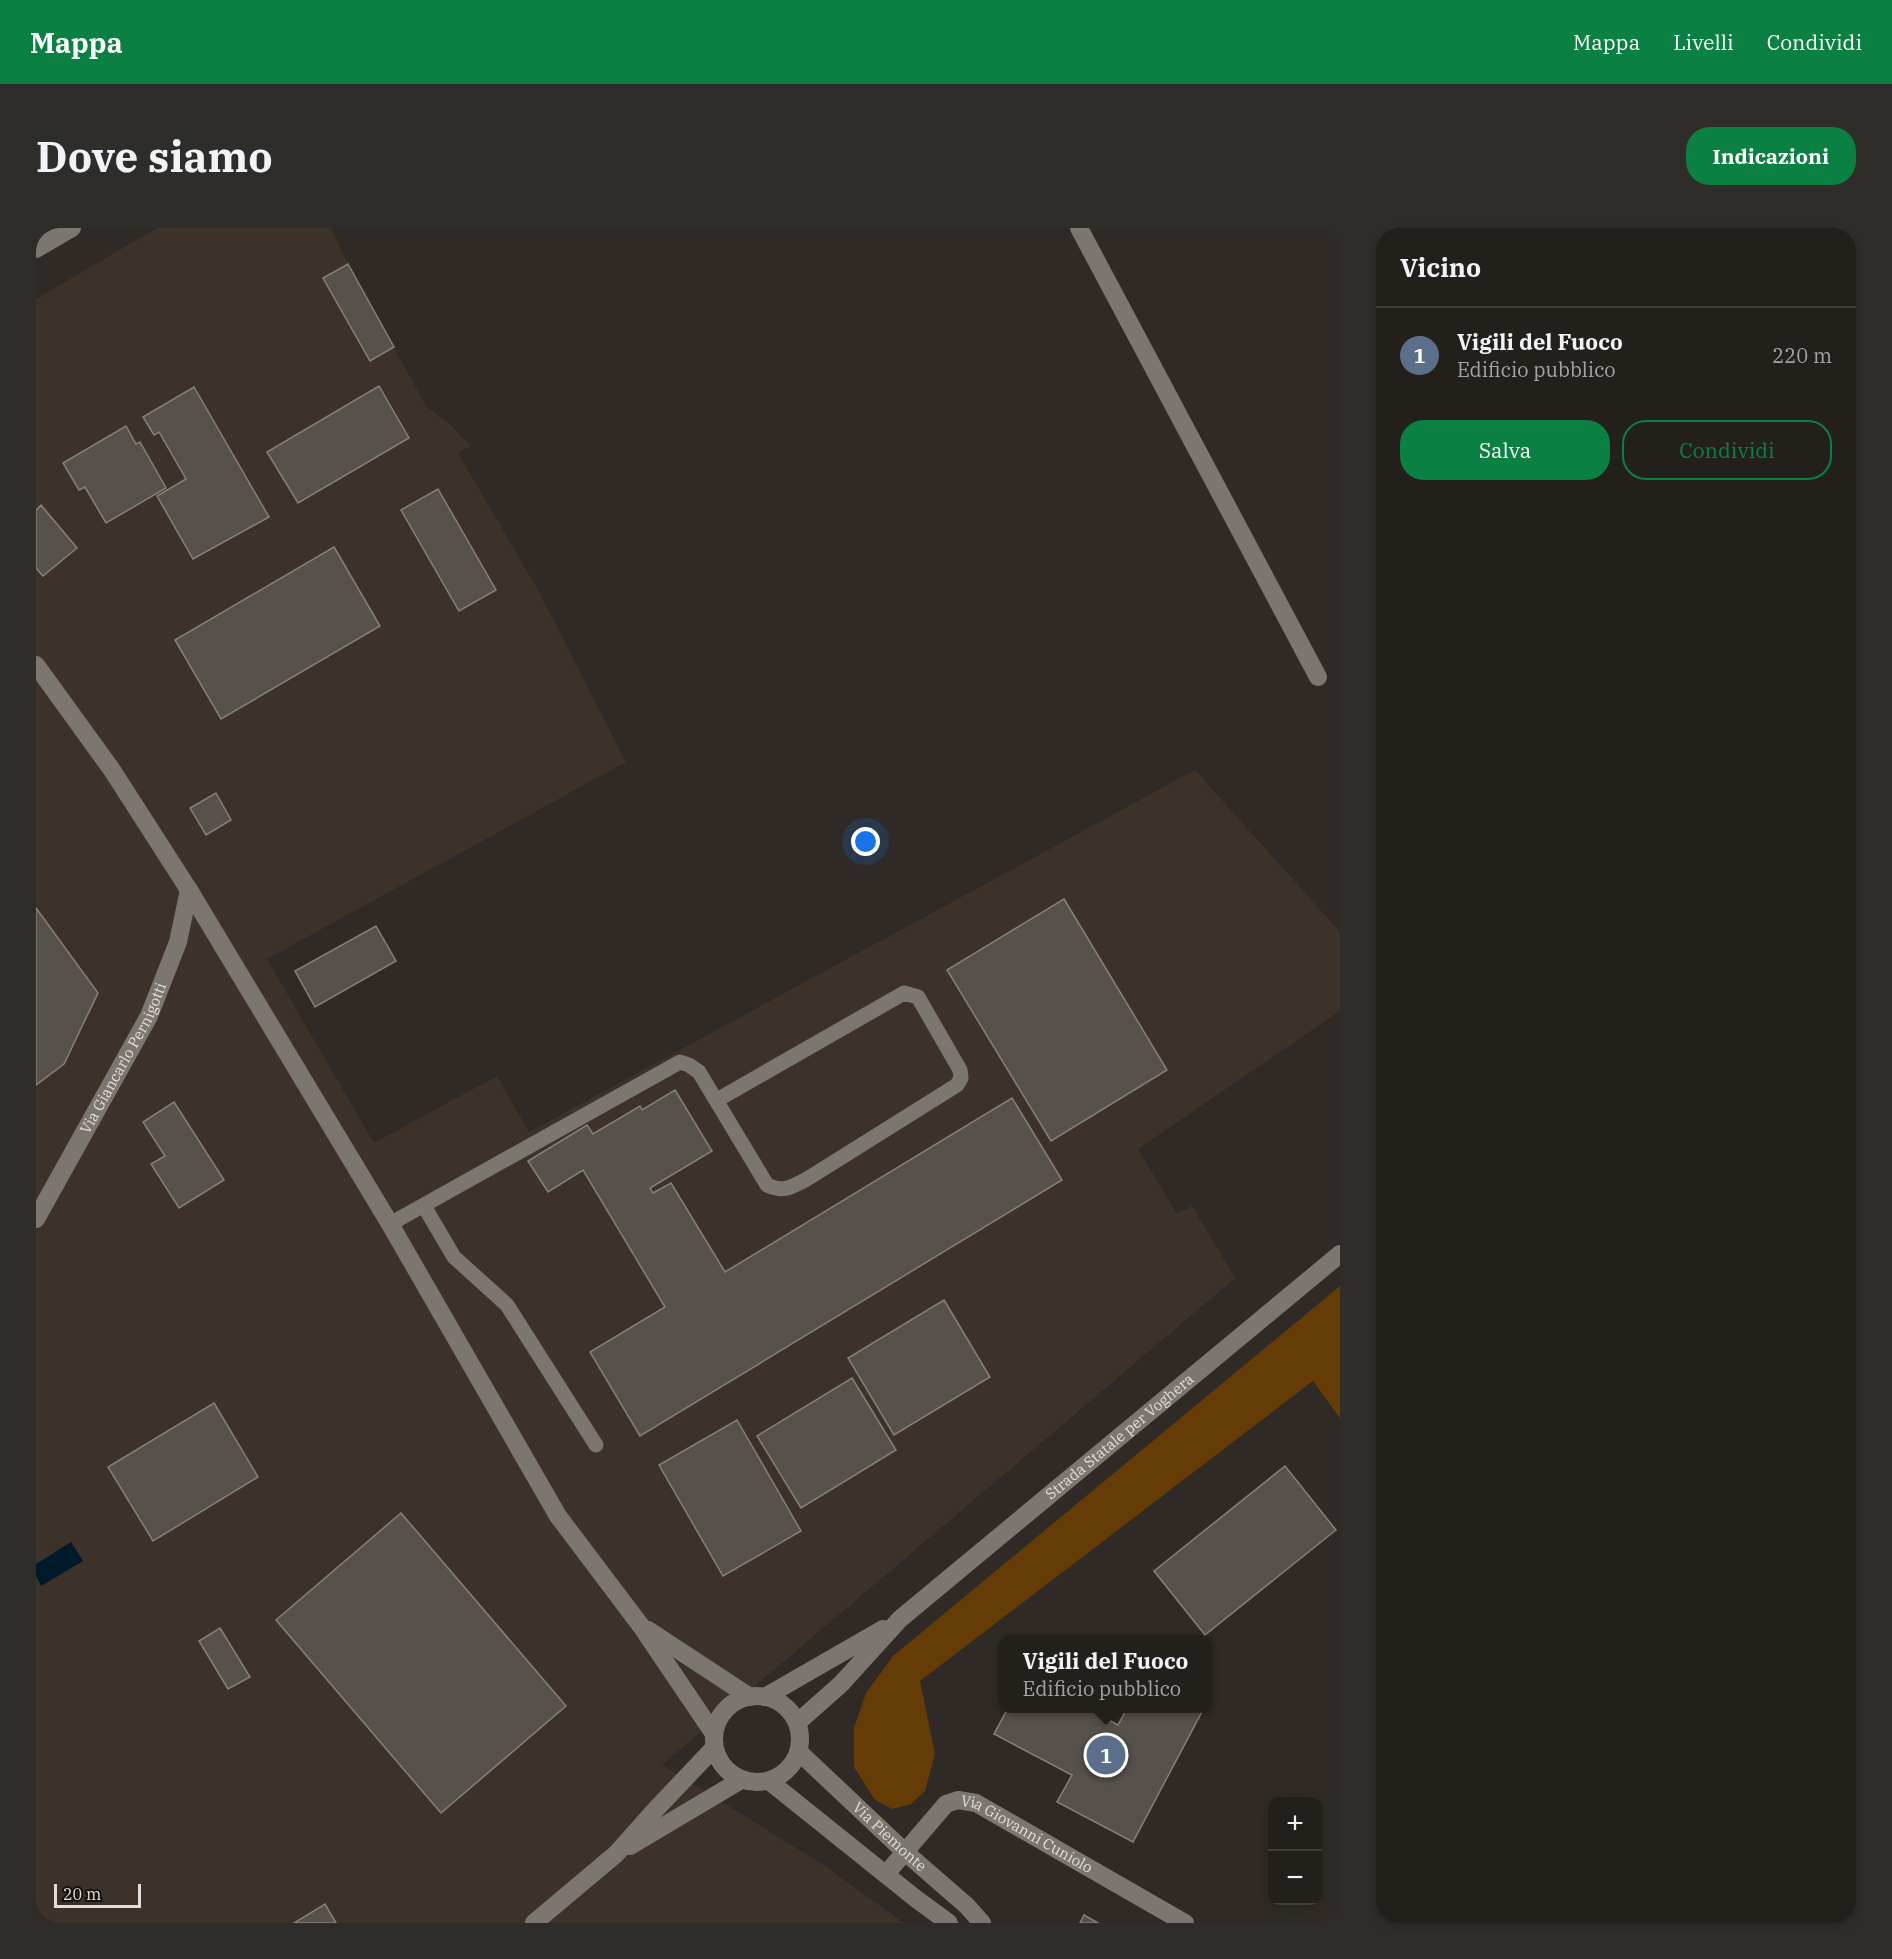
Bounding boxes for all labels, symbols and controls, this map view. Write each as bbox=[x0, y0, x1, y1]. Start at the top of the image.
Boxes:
text: Mappa bbox=[30, 24, 123, 61]
text: Mappa bbox=[1573, 28, 1640, 56]
text: Livelli bbox=[1673, 28, 1734, 56]
text: Condividi bbox=[1767, 28, 1862, 56]
button: Indicazioni bbox=[1686, 127, 1856, 185]
text: Dove siamo bbox=[36, 129, 273, 184]
text: Vicino bbox=[1400, 250, 1481, 284]
text: Vigili del Fuoco bbox=[1457, 327, 1623, 356]
text: 1 bbox=[1414, 342, 1426, 369]
text: 220 m bbox=[1772, 342, 1832, 369]
text: Edificio pubblico bbox=[1457, 356, 1616, 383]
button: Salva bbox=[1400, 420, 1610, 480]
button: Condividi bbox=[1622, 420, 1832, 480]
your location bbox=[851, 827, 880, 856]
street label: Via Giancarlo Pernigotti bbox=[75, 980, 170, 1137]
street label: Strada Statale per Voghera bbox=[1041, 1369, 1197, 1503]
popup bbox=[999, 1635, 1212, 1713]
text: Vigili del Fuoco bbox=[1023, 1646, 1188, 1675]
text: Edificio pubblico bbox=[1023, 1675, 1181, 1702]
pin: 1 bbox=[1086, 1732, 1126, 1778]
street label: Via Giovanni Cuniolo bbox=[960, 1791, 1096, 1877]
map controls bbox=[1268, 1797, 1322, 1905]
button: + bbox=[1268, 1797, 1322, 1851]
street label: Via Piemonte bbox=[849, 1798, 931, 1875]
button: − bbox=[1268, 1851, 1322, 1905]
scale bar bbox=[54, 1881, 141, 1908]
text: 20 m bbox=[63, 1884, 101, 1904]

